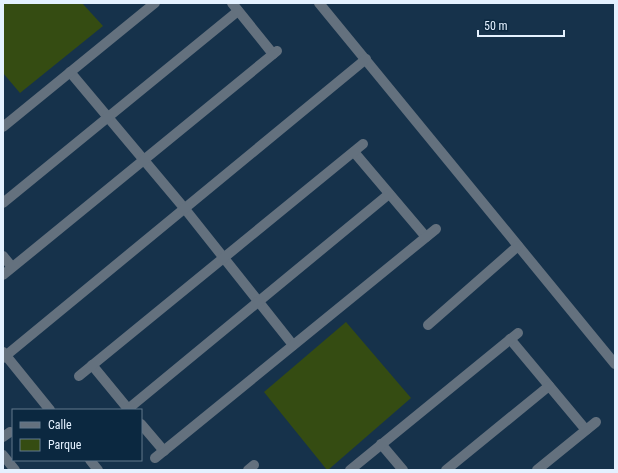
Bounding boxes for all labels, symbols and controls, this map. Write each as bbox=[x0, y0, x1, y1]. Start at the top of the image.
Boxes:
scale bar bbox=[478, 12, 564, 38]
text: 50 m bbox=[484, 19, 508, 33]
legend bbox=[12, 409, 142, 461]
text: Calle bbox=[48, 418, 72, 432]
text: Parque bbox=[48, 438, 82, 452]

